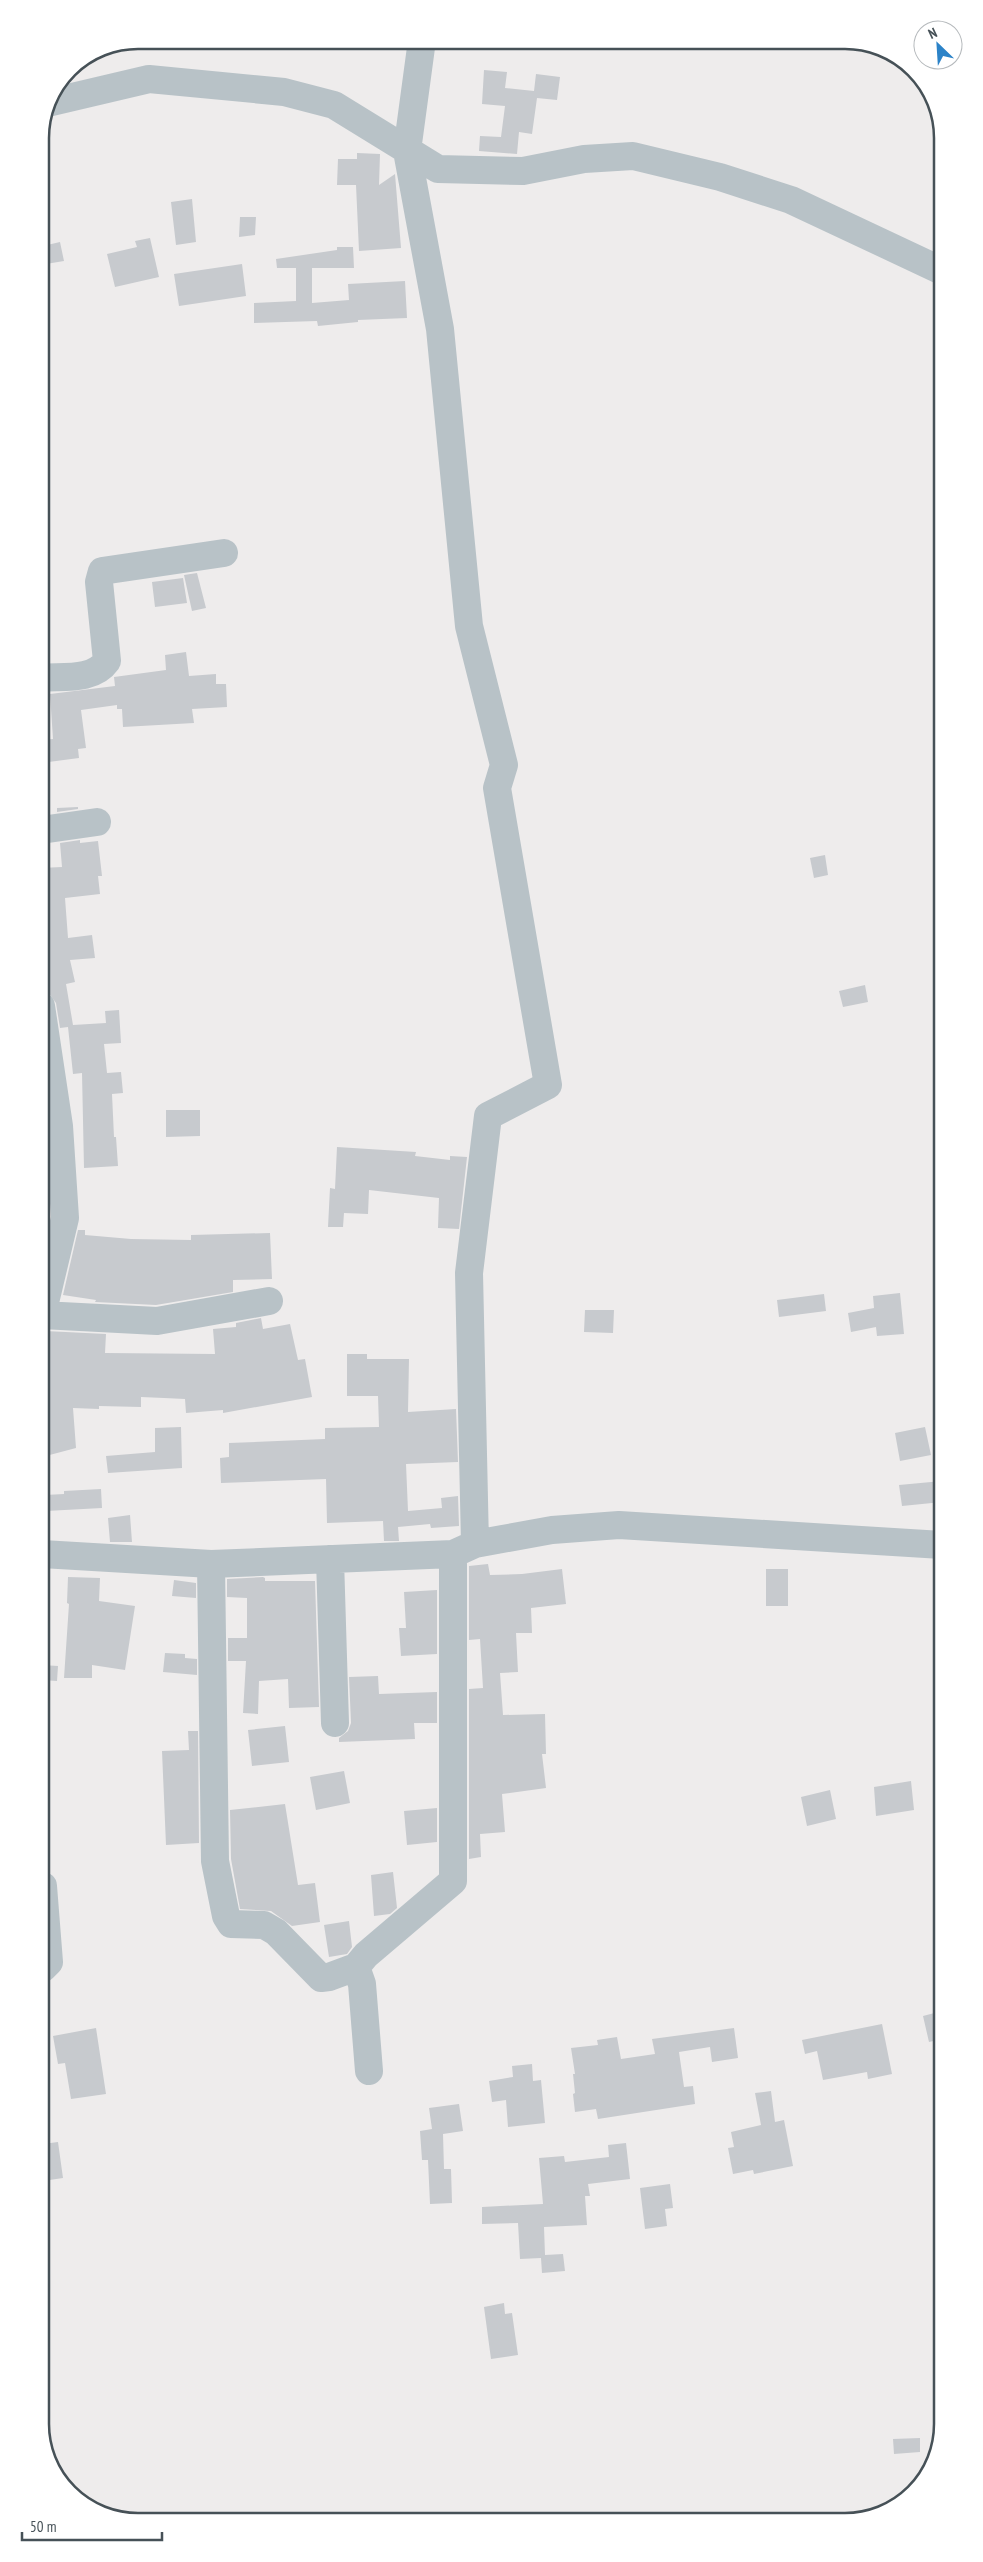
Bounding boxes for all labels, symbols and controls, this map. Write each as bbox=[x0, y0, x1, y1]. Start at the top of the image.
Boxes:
north arrow bbox=[913, 20, 963, 70]
text: N bbox=[925, 23, 940, 43]
scale bar bbox=[22, 2510, 162, 2542]
text: 50 m bbox=[30, 2517, 56, 2536]

